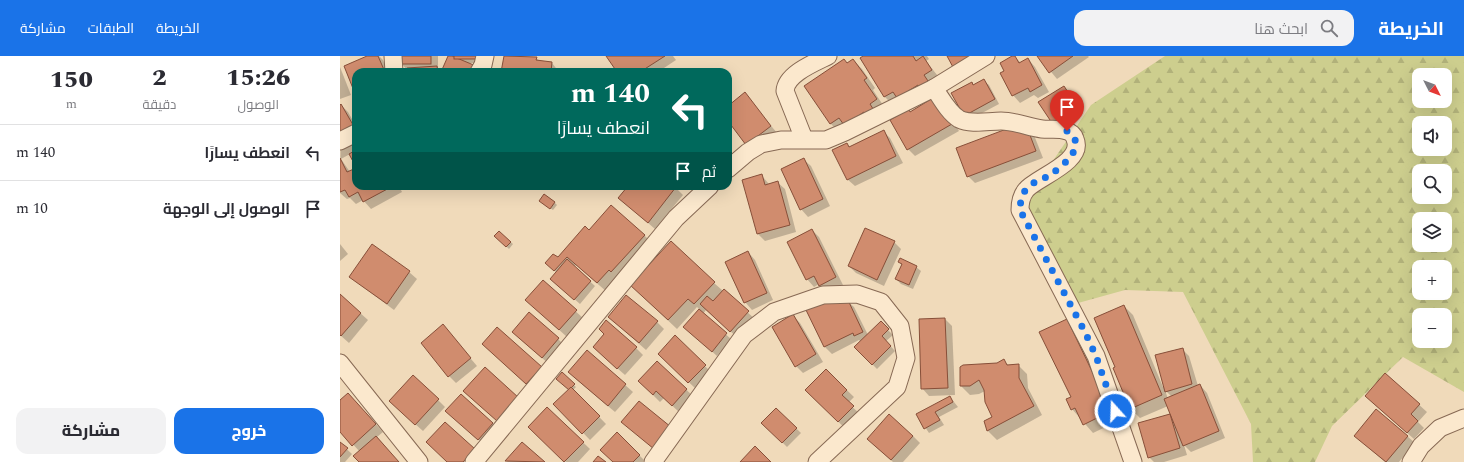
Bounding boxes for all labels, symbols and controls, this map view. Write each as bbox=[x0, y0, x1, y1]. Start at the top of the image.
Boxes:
search box bbox=[1074, 10, 1354, 46]
text: الخريطة bbox=[1378, 15, 1444, 44]
icon: search bbox=[1318, 17, 1340, 39]
text: مشاركة bbox=[20, 18, 66, 39]
text: الطبقات bbox=[88, 18, 134, 39]
text: الخريطة bbox=[156, 18, 200, 39]
text: ابحث هنا bbox=[1254, 18, 1308, 41]
text: 2 bbox=[152, 60, 167, 96]
text: 15:26 bbox=[226, 60, 290, 96]
text: 150 bbox=[50, 62, 93, 98]
north arrow bbox=[1412, 68, 1452, 108]
map controls bbox=[1412, 68, 1452, 348]
text: 140 m bbox=[571, 72, 650, 115]
icon: left bbox=[664, 84, 716, 136]
pin bbox=[1050, 90, 1084, 131]
text: m bbox=[66, 94, 77, 114]
text: دقيقة bbox=[143, 95, 176, 115]
text: الوصول bbox=[237, 95, 279, 115]
icon: arrive bbox=[1056, 96, 1078, 118]
text: انعطف يسارًا bbox=[557, 115, 650, 142]
button: sound bbox=[1412, 116, 1452, 156]
text: 140 m bbox=[16, 141, 55, 164]
text: انعطف يسارًا bbox=[204, 142, 290, 165]
icon: left bbox=[302, 142, 324, 164]
icon: arrive bbox=[672, 160, 694, 182]
text: ثم bbox=[702, 161, 716, 184]
button: search bbox=[1412, 164, 1452, 204]
text: 10 m bbox=[16, 197, 48, 220]
text: الوصول إلى الوجهة bbox=[163, 198, 290, 221]
icon: arrive bbox=[302, 198, 324, 220]
button: layers bbox=[1412, 212, 1452, 252]
button: + bbox=[1412, 260, 1452, 300]
button: − bbox=[1412, 308, 1452, 348]
position arrow bbox=[1094, 390, 1136, 432]
button: مشاركة bbox=[16, 408, 166, 454]
button: خروج bbox=[174, 408, 324, 454]

